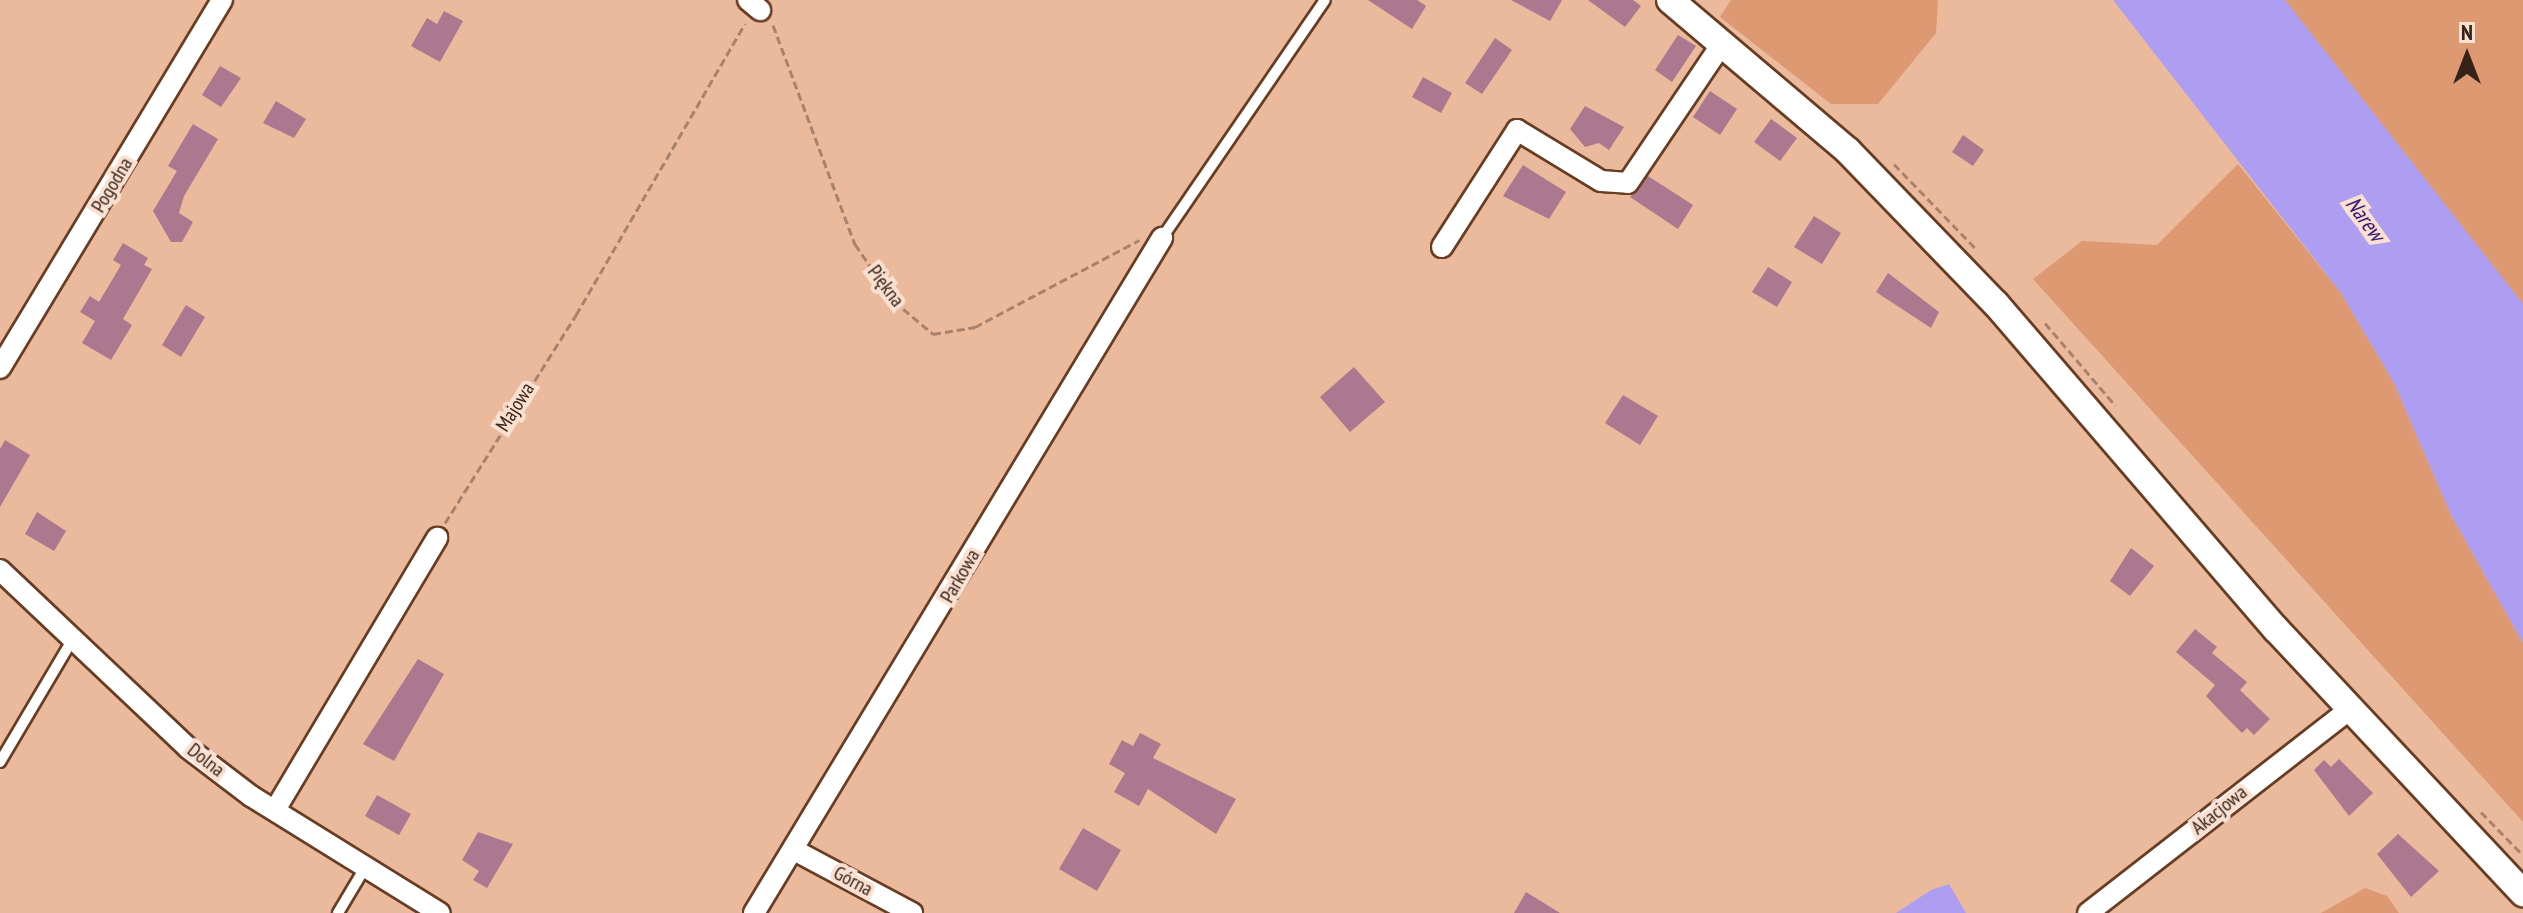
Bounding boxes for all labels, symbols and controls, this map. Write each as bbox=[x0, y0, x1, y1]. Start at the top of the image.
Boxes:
north arrow bbox=[2427, 16, 2507, 96]
text: N bbox=[2461, 18, 2473, 46]
street label: Pogodna bbox=[86, 153, 138, 217]
water label: Narew bbox=[2340, 192, 2390, 246]
street label: Piękna bbox=[863, 260, 909, 312]
street label: Majowa bbox=[491, 378, 539, 436]
street label: Parkowa bbox=[935, 545, 985, 607]
street label: Dolna bbox=[183, 738, 229, 782]
street label: Akacjowa bbox=[2186, 780, 2252, 840]
street label: Górna bbox=[829, 861, 877, 901]

